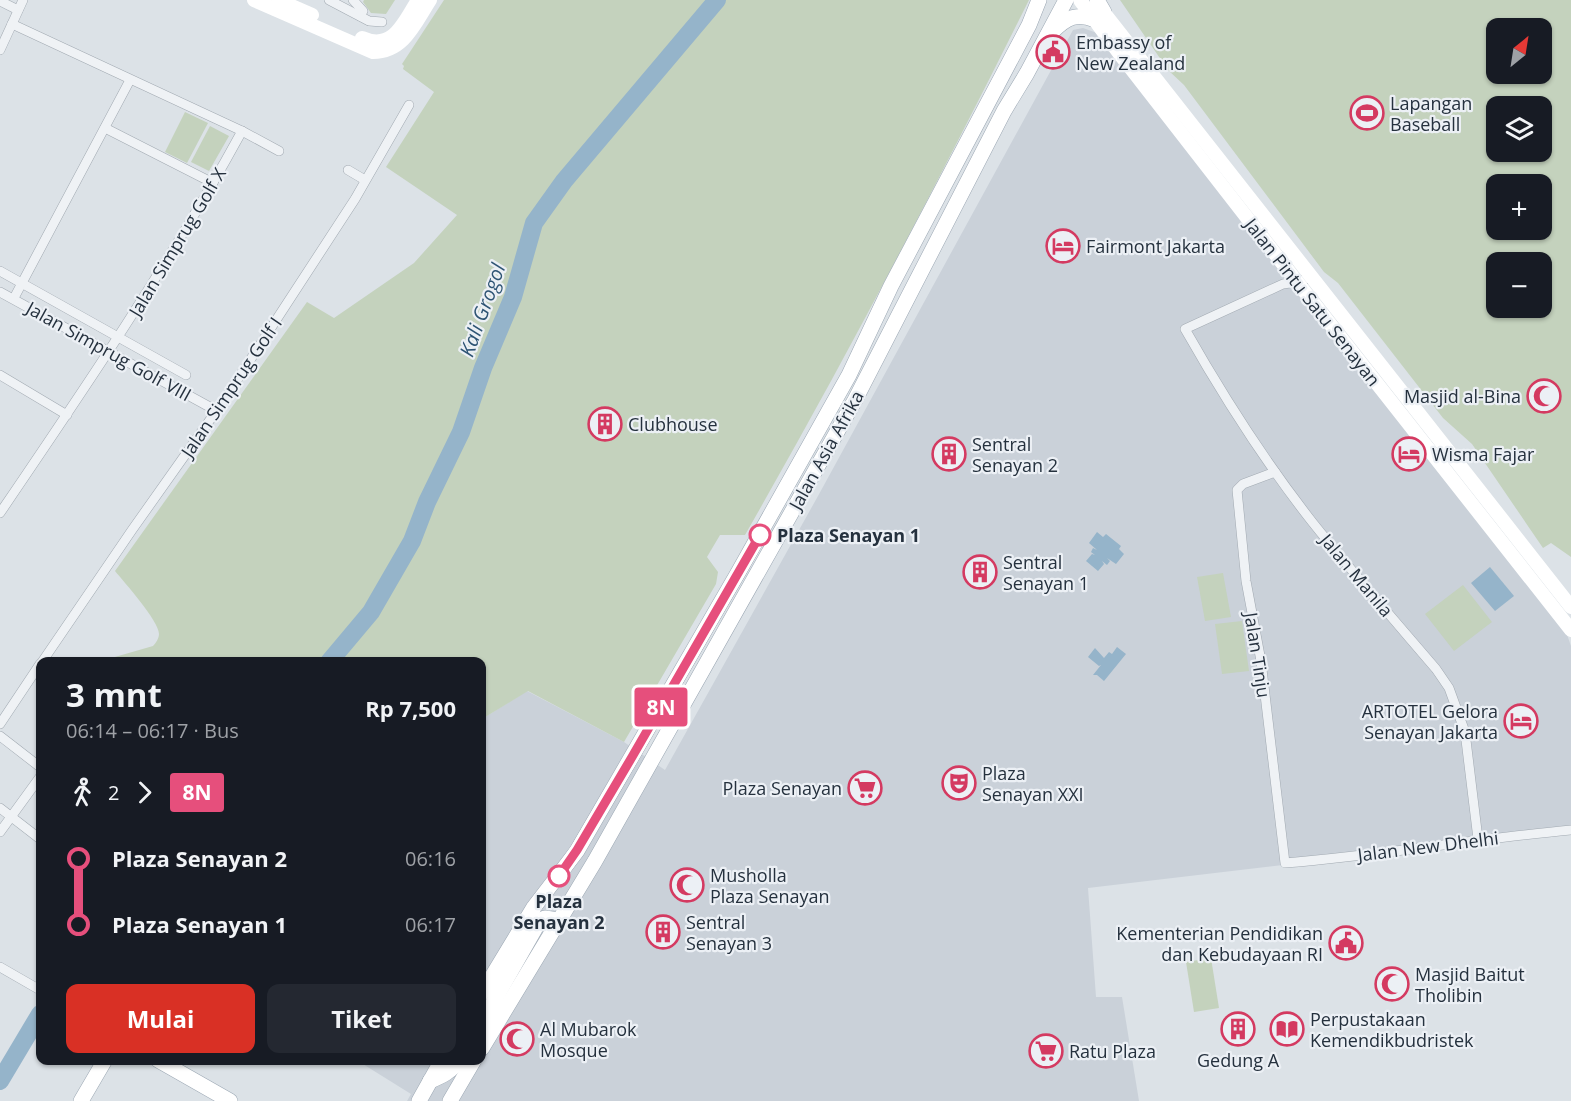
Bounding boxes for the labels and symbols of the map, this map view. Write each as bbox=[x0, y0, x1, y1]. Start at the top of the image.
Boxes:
north arrow bbox=[1486, 18, 1552, 84]
place label: Embassy of New Zealand bbox=[1076, 30, 1185, 75]
public building icon: Embassy of New Zealand bbox=[1035, 34, 1071, 70]
place label: Lapangan Baseball bbox=[1390, 91, 1472, 136]
sports icon: Lapangan Baseball bbox=[1349, 95, 1385, 131]
street label: Jalan Simprug Golf X bbox=[122, 163, 231, 323]
street label: Jalan Pintu Satu Senayan bbox=[1239, 212, 1386, 391]
hotel icon: Fairmont Jakarta bbox=[1045, 228, 1081, 264]
place label: Fairmont Jakarta bbox=[1086, 234, 1225, 258]
water label: Kali Grogol bbox=[453, 259, 512, 360]
street label: Jalan Simprug Golf VIII bbox=[21, 295, 196, 406]
street label: Jalan Simprug Golf I bbox=[174, 312, 287, 463]
mosque icon: Masjid al-Bina bbox=[1526, 378, 1562, 414]
place label: Masjid al-Bina bbox=[1404, 384, 1521, 408]
street label: Jalan Asia Afrika bbox=[782, 386, 869, 516]
building icon: Clubhouse bbox=[587, 406, 623, 442]
place label: Clubhouse bbox=[628, 412, 718, 436]
place label: Sentral Senayan 2 bbox=[972, 432, 1058, 477]
building icon: Sentral Senayan 2 bbox=[931, 436, 967, 472]
hotel icon: Wisma Fajar bbox=[1391, 436, 1427, 472]
place label: Wisma Fajar bbox=[1432, 442, 1535, 466]
place label: Plaza Senayan 1 bbox=[777, 523, 920, 547]
marker: Plaza Senayan 1 bbox=[749, 524, 771, 546]
street label: Jalan Manila bbox=[1314, 527, 1399, 622]
place label: Sentral Senayan 1 bbox=[1003, 550, 1089, 595]
building icon: Sentral Senayan 1 bbox=[962, 554, 998, 590]
street label: Jalan Tinju bbox=[1239, 609, 1277, 699]
line badge: 8N bbox=[634, 688, 688, 726]
place label: ARTOTEL Gelora Senayan Jakarta bbox=[1362, 699, 1498, 744]
hotel icon: ARTOTEL Gelora Senayan Jakarta bbox=[1503, 703, 1539, 739]
place label: Plaza Senayan XXI bbox=[982, 761, 1084, 806]
theatre icon: Plaza Senayan XXI bbox=[941, 765, 977, 801]
supermarket icon: Plaza Senayan bbox=[847, 770, 883, 806]
place label: Plaza Senayan bbox=[722, 776, 842, 800]
street label: Jalan New Dhelhi bbox=[1354, 825, 1500, 867]
place label: Musholla Plaza Senayan bbox=[710, 863, 830, 908]
marker: Plaza Senayan 2 bbox=[548, 865, 570, 887]
mosque icon: Musholla Plaza Senayan bbox=[669, 867, 705, 903]
place label: Plaza Senayan 2 bbox=[513, 889, 605, 934]
place label: Sentral Senayan 3 bbox=[686, 910, 772, 955]
building icon: Sentral Senayan 3 bbox=[645, 914, 681, 950]
place label: Kementerian Pendidikan dan Kebudayaan RI bbox=[1116, 921, 1323, 966]
public building icon: Kementerian Pendidikan dan Kebudayaan RI bbox=[1328, 925, 1364, 961]
place label: Masjid Baitut Tholibin bbox=[1415, 962, 1525, 1007]
mosque icon: Masjid Baitut Tholibin bbox=[1374, 966, 1410, 1002]
place label: Perpustakaan Kemendikbudristek bbox=[1310, 1007, 1474, 1052]
building icon: Gedung A bbox=[1220, 1011, 1256, 1047]
library icon: Perpustakaan Kemendikbudristek bbox=[1269, 1011, 1305, 1047]
place label: Al Mubarok Mosque bbox=[540, 1017, 637, 1062]
mosque icon: Al Mubarok Mosque bbox=[499, 1021, 535, 1057]
supermarket icon: Ratu Plaza bbox=[1028, 1033, 1064, 1069]
place label: Ratu Plaza bbox=[1069, 1039, 1156, 1063]
place label: Gedung A bbox=[1197, 1048, 1280, 1072]

